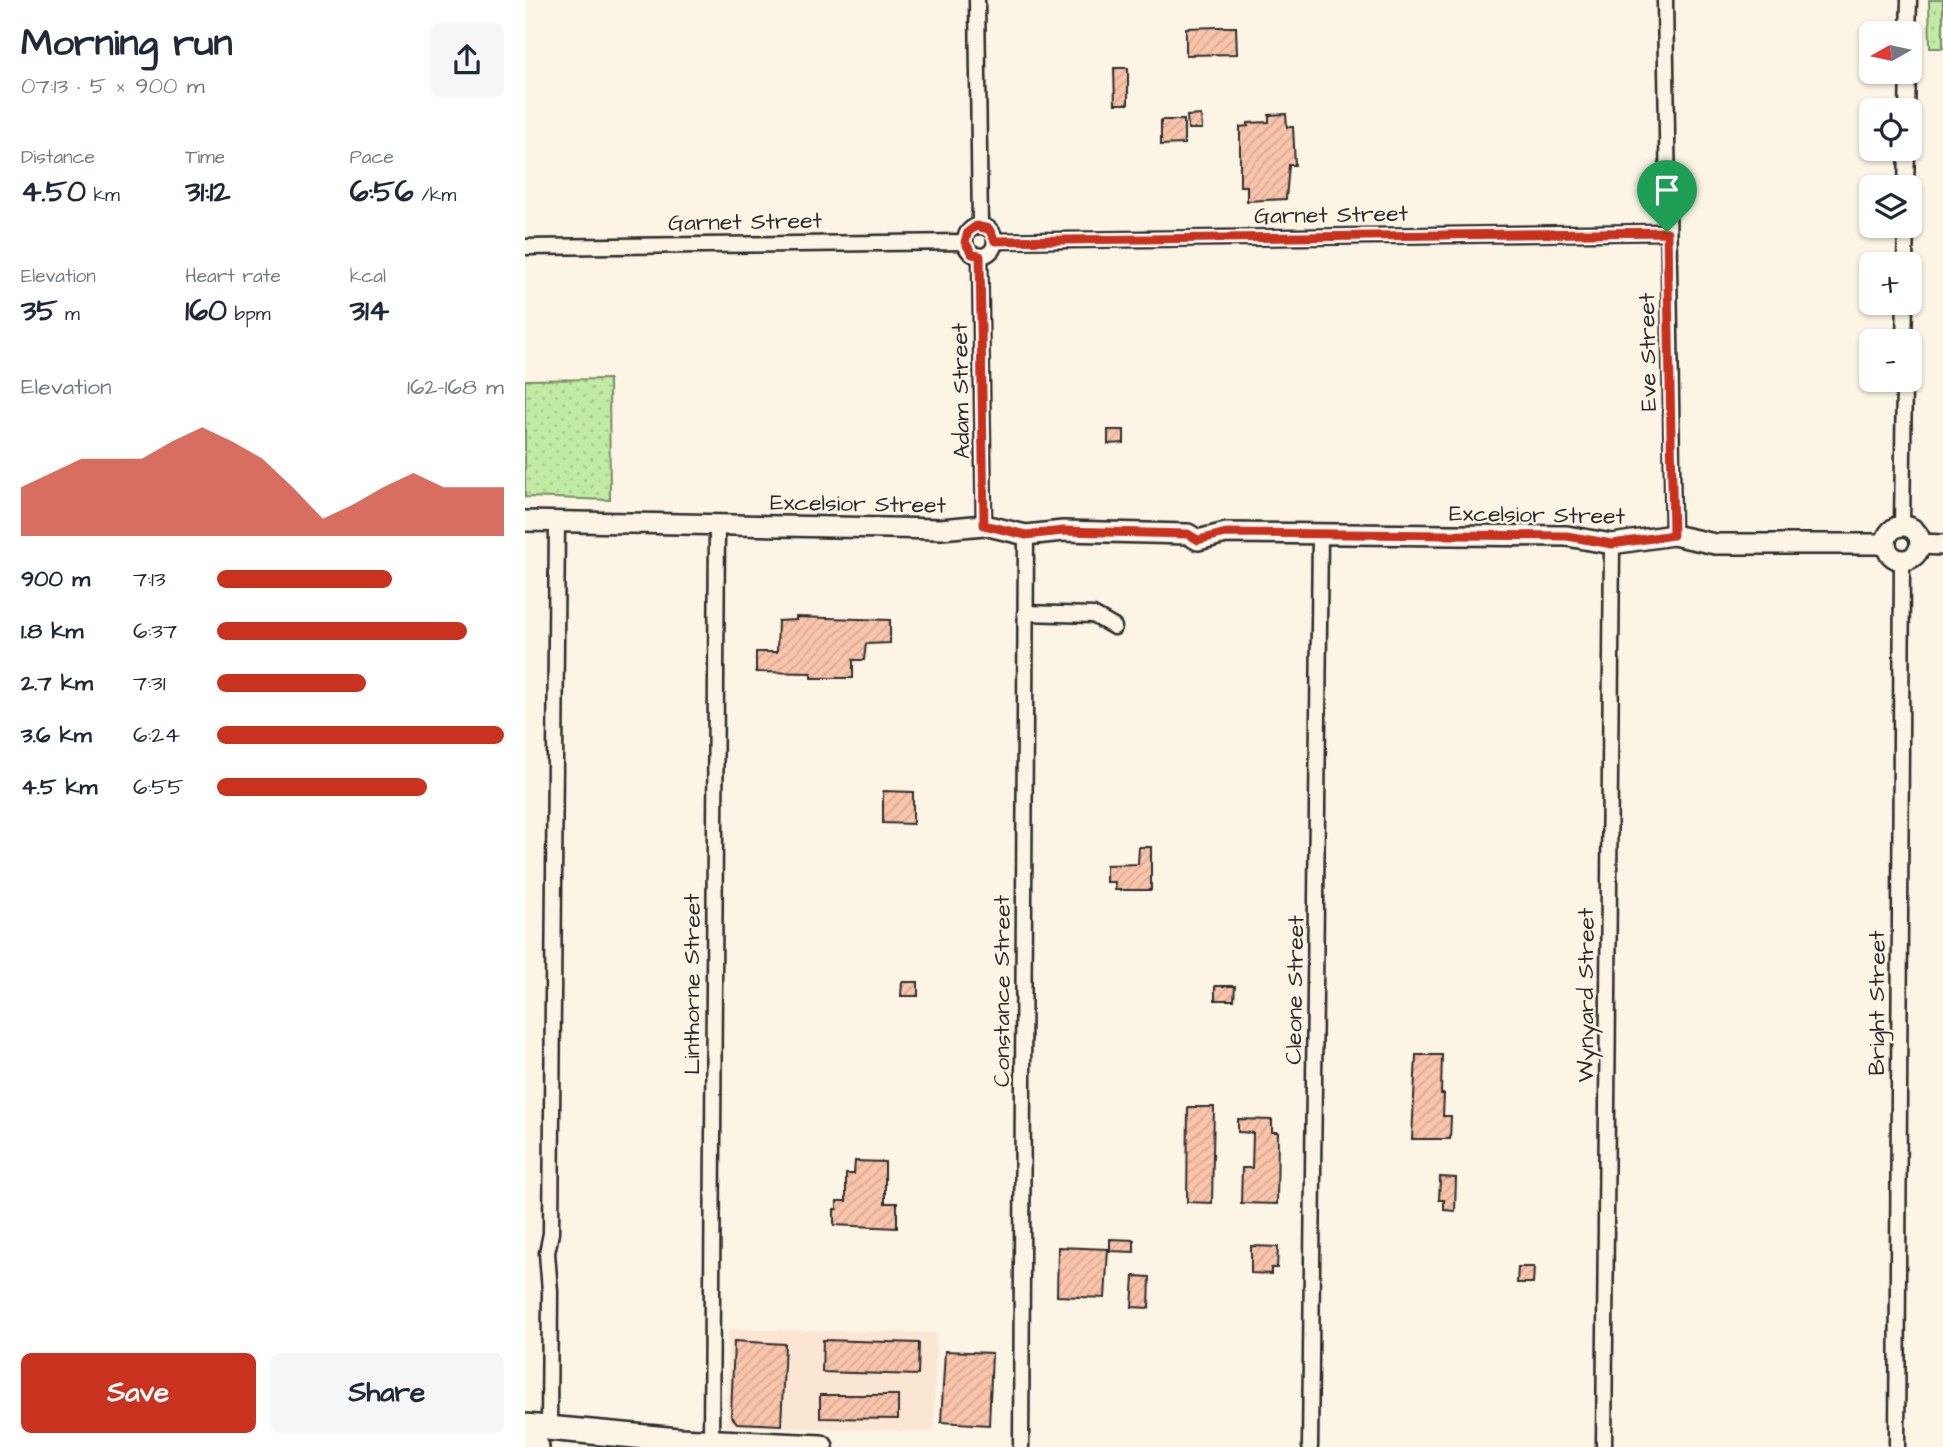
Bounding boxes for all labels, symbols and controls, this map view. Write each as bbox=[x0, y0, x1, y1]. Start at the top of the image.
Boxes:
text: Morning run bbox=[21, 18, 233, 70]
north arrow bbox=[1859, 21, 1921, 84]
map controls bbox=[1859, 21, 1922, 392]
button: share bbox=[430, 23, 504, 97]
text: 07:13 · 5 × 900 m bbox=[21, 70, 205, 102]
button: locate bbox=[1859, 98, 1922, 161]
text: Distance bbox=[21, 144, 95, 171]
text: Time bbox=[185, 144, 225, 171]
text: Pace bbox=[350, 144, 394, 171]
pin bbox=[1637, 160, 1697, 232]
text: 4.50 bbox=[21, 171, 86, 213]
text: 31:12 bbox=[185, 171, 230, 213]
text: 6:56 bbox=[350, 171, 414, 213]
icon: arrive bbox=[1648, 171, 1686, 209]
button: layers bbox=[1859, 175, 1922, 238]
text: km bbox=[86, 182, 120, 209]
text: /km bbox=[414, 182, 456, 209]
street label: Garnet Street bbox=[1254, 198, 1409, 232]
street label: Garnet Street bbox=[668, 205, 823, 239]
button: + bbox=[1859, 252, 1922, 315]
text: Elevation bbox=[21, 263, 96, 290]
text: Heart rate bbox=[185, 263, 281, 290]
text: kcal bbox=[350, 263, 386, 290]
text: 35 bbox=[21, 290, 58, 332]
text: 160 bbox=[185, 290, 227, 332]
text: 314 bbox=[350, 290, 389, 332]
street label: Eve Street bbox=[1631, 292, 1665, 411]
text: m bbox=[58, 301, 80, 328]
text: bpm bbox=[227, 301, 271, 328]
street label: Adam Street bbox=[944, 322, 978, 459]
button: − bbox=[1859, 329, 1922, 392]
text: Elevation bbox=[21, 371, 112, 403]
text: 162–168 m bbox=[407, 371, 504, 403]
street label: Excelsior Street bbox=[770, 486, 947, 522]
street label: Excelsior Street bbox=[1449, 497, 1626, 533]
text: 900 m bbox=[21, 563, 90, 595]
text: 7:13 bbox=[133, 563, 166, 595]
text: 1.8 km bbox=[21, 615, 83, 647]
text: 6:37 bbox=[133, 615, 177, 647]
text: 2.7 km bbox=[21, 667, 93, 699]
text: 7:31 bbox=[133, 667, 166, 699]
text: 3.6 km bbox=[21, 719, 92, 751]
text: 6:24 bbox=[133, 719, 180, 751]
text: 4.5 km bbox=[21, 771, 97, 803]
text: 6:55 bbox=[133, 771, 184, 803]
street label: Linthorne Street bbox=[676, 893, 708, 1075]
street label: Constance Street bbox=[986, 894, 1018, 1087]
street label: Wynyard Street bbox=[1570, 907, 1603, 1082]
street label: Cleone Street bbox=[1278, 914, 1312, 1065]
street label: Bright Street bbox=[1861, 930, 1894, 1076]
button: Save bbox=[21, 1353, 256, 1433]
button: Share bbox=[270, 1353, 504, 1433]

